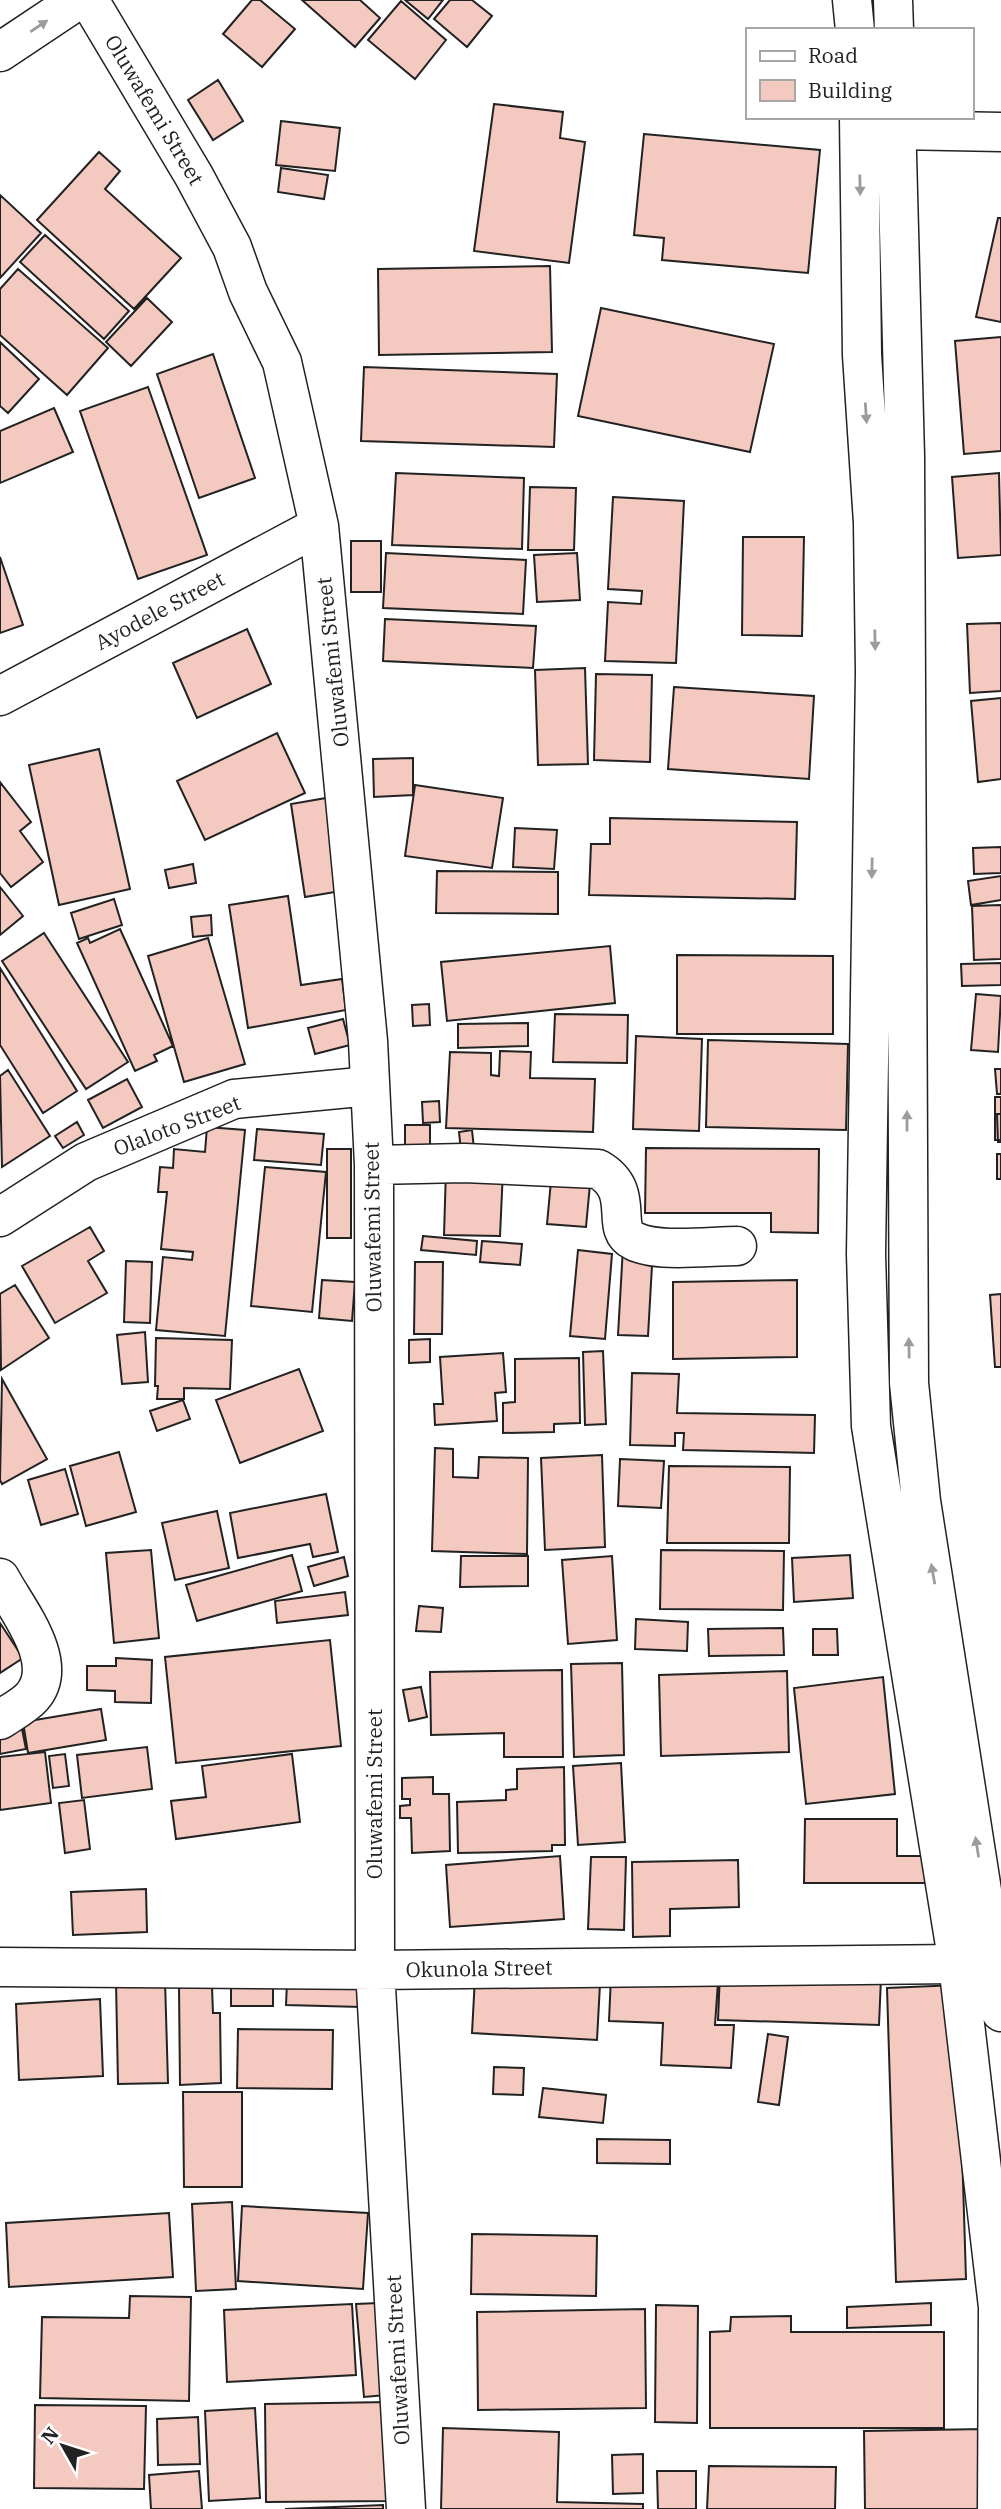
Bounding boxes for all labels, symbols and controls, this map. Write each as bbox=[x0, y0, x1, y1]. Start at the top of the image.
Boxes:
one-way arrow bbox=[30, 19, 48, 33]
legend bbox=[746, 28, 973, 119]
street label: Oluwafemi Street bbox=[99, 29, 211, 190]
text: Road bbox=[808, 41, 858, 69]
text: Building bbox=[808, 76, 893, 104]
one-way arrow bbox=[854, 175, 866, 197]
one-way arrow bbox=[861, 402, 872, 424]
street label: Ayodele Street bbox=[90, 564, 229, 656]
street label: Oluwafemi Street bbox=[309, 576, 355, 748]
one-way arrow bbox=[869, 629, 880, 651]
one-way arrow bbox=[866, 857, 878, 879]
street label: Olaloto Street bbox=[109, 1088, 244, 1162]
one-way arrow bbox=[901, 1110, 913, 1132]
street label: Oluwafemi Street bbox=[357, 1141, 387, 1313]
one-way arrow bbox=[903, 1337, 915, 1359]
one-way arrow bbox=[928, 1563, 939, 1585]
street label: Oluwafemi Street bbox=[360, 1709, 388, 1879]
one-way arrow bbox=[971, 1836, 982, 1858]
street label: Okunola Street bbox=[405, 1953, 553, 1983]
street label: Oluwafemi Street bbox=[379, 2274, 415, 2446]
north arrow bbox=[28, 2411, 98, 2481]
text: N bbox=[36, 2422, 64, 2449]

